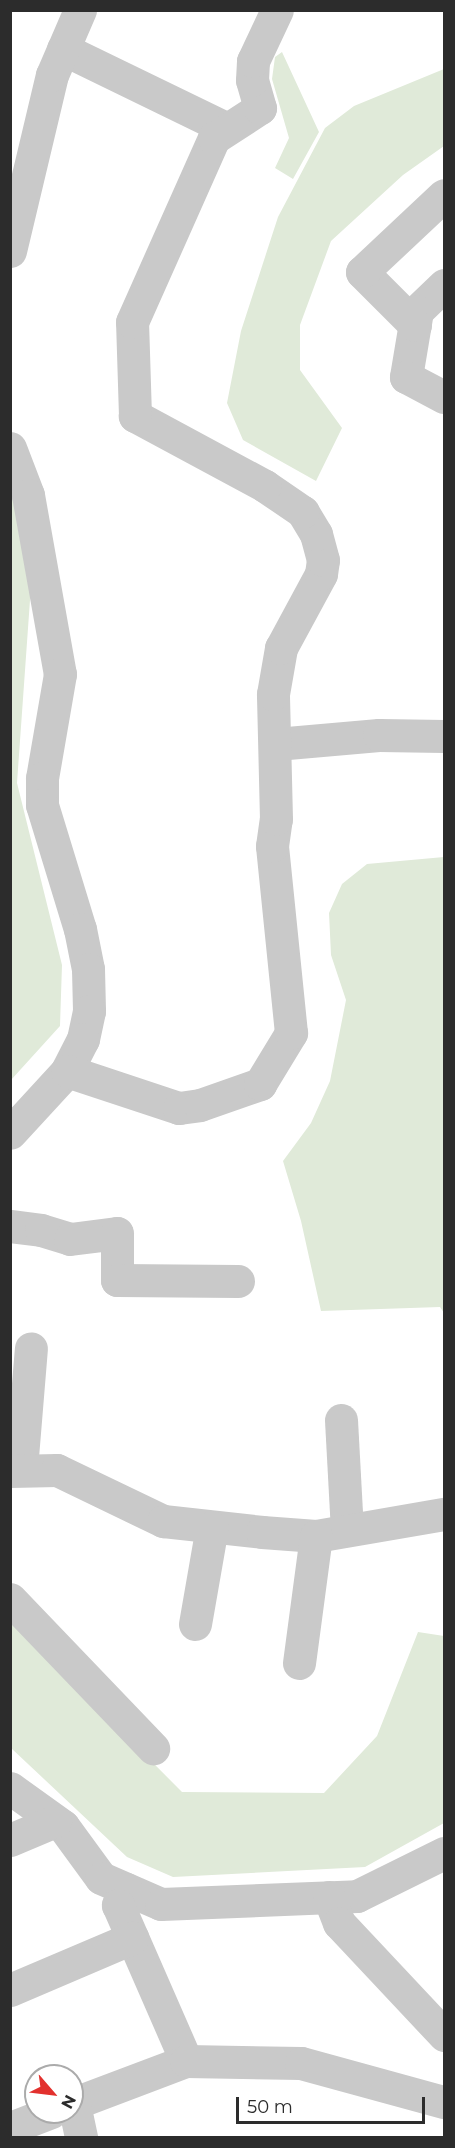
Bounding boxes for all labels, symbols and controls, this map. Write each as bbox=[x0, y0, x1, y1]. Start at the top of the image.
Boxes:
north arrow bbox=[24, 2064, 84, 2124]
scale bar bbox=[239, 2085, 428, 2123]
text: N bbox=[57, 2092, 80, 2112]
text: 50 m bbox=[247, 2096, 293, 2118]

